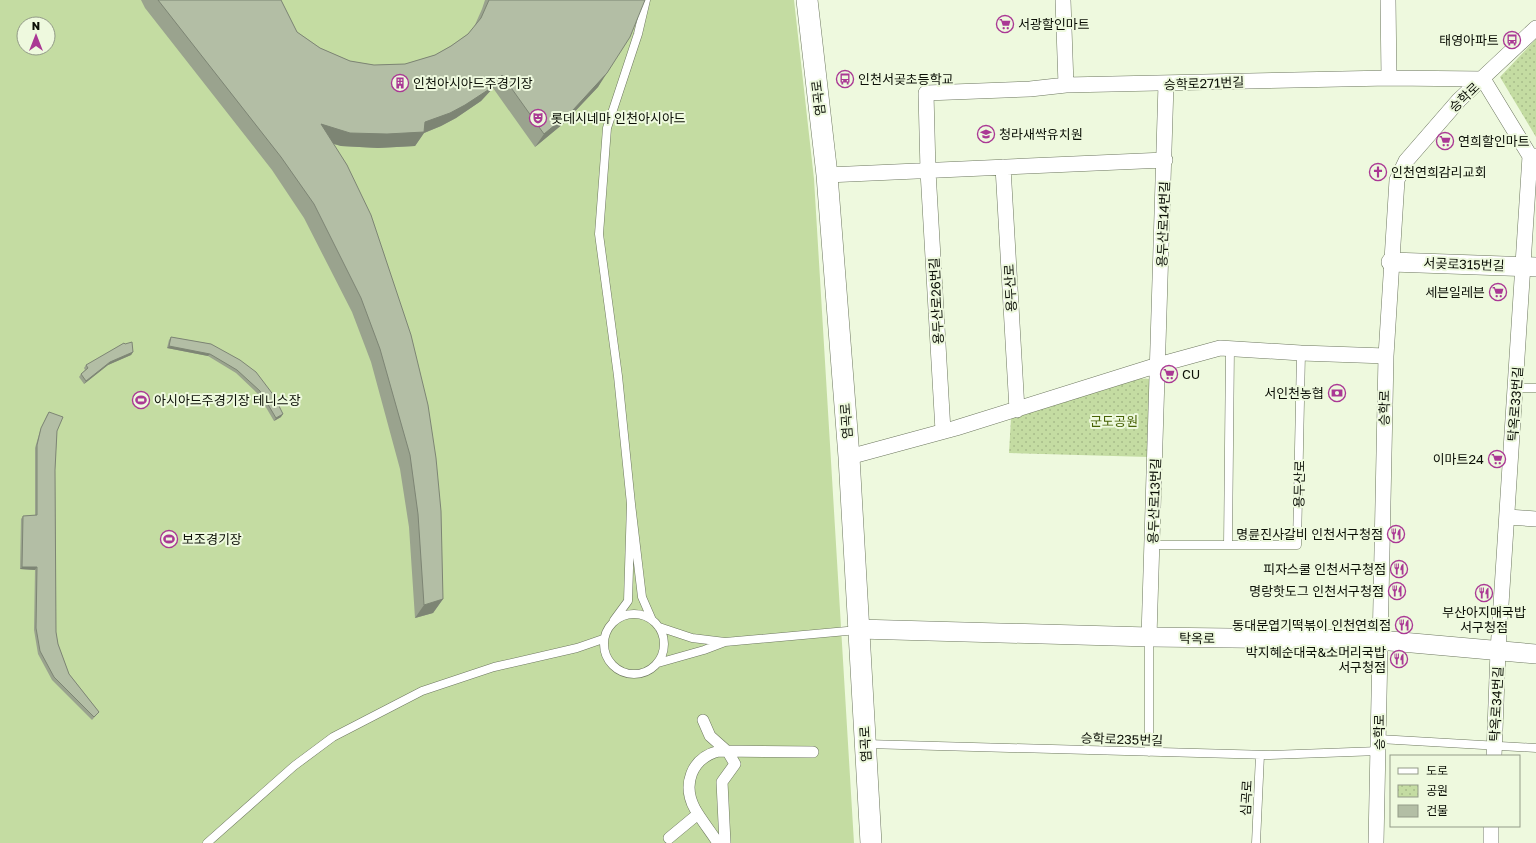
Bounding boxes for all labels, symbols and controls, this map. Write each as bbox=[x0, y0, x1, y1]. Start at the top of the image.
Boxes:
supermarket icon: 서광할인마트 bbox=[995, 14, 1015, 34]
north arrow bbox=[16, 16, 56, 56]
place label: 서광할인마트 bbox=[1018, 16, 1090, 32]
text: N bbox=[32, 19, 40, 32]
bus stop icon: 태영아파트 bbox=[1502, 30, 1522, 50]
place label: 태영아파트 bbox=[1439, 32, 1499, 48]
bus stop icon: 인천서곶초등학교 bbox=[835, 69, 855, 89]
place label: 인천서곶초등학교 bbox=[858, 71, 954, 87]
building icon: 인천아시아드주경기장 bbox=[390, 73, 410, 93]
street label: 승학로271번길 bbox=[1163, 74, 1245, 92]
place label: 인천아시아드주경기장 bbox=[413, 75, 533, 91]
street label: 염곡로 bbox=[808, 79, 828, 117]
street label: 승학로 bbox=[1446, 79, 1482, 115]
theatre icon: 롯데시네마 인천아시아드 bbox=[528, 108, 548, 128]
place label: 롯데시네마 인천아시아드 bbox=[551, 110, 686, 126]
school or university icon: 청라새싹유치원 bbox=[976, 124, 996, 144]
place label: 청라새싹유치원 bbox=[999, 126, 1083, 142]
supermarket icon: 연희할인마트 bbox=[1435, 131, 1455, 151]
place label: 연희할인마트 bbox=[1458, 133, 1530, 149]
church icon: 인천연희감리교회 bbox=[1368, 162, 1388, 182]
place label: 인천연희감리교회 bbox=[1391, 164, 1487, 180]
street label: 용두산로14번길 bbox=[1154, 181, 1172, 267]
street label: 서곶로315번길 bbox=[1423, 255, 1505, 273]
street label: 용두산로26번길 bbox=[926, 257, 946, 345]
street label: 용두산로 bbox=[1001, 264, 1019, 312]
supermarket icon: 세븐일레븐 bbox=[1488, 282, 1508, 302]
place label: 세븐일레븐 bbox=[1425, 284, 1485, 300]
supermarket icon: CU bbox=[1159, 364, 1179, 384]
place label: CU bbox=[1182, 366, 1200, 382]
street label: 탁옥로33번길 bbox=[1504, 366, 1526, 442]
bank icon: 서인천농협 bbox=[1327, 383, 1347, 403]
place label: 서인천농협 bbox=[1264, 385, 1324, 401]
sports icon: 아시아드주경기장 테니스장 bbox=[131, 390, 151, 410]
street label: 승학로 bbox=[1376, 390, 1392, 426]
place label: 아시아드주경기장 테니스장 bbox=[154, 392, 301, 408]
street label: 염곡로 bbox=[837, 403, 855, 439]
park label: 군도공원 bbox=[1090, 413, 1138, 429]
supermarket icon: 이마트24 bbox=[1487, 449, 1507, 469]
place label: 이마트24 bbox=[1433, 451, 1484, 467]
street label: 용두산로13번길 bbox=[1145, 458, 1163, 544]
street label: 용두산로 bbox=[1291, 460, 1307, 508]
restaurant icon: 명륜진사갈비 인천서구청점 bbox=[1386, 524, 1406, 544]
place label: 명륜진사갈비 인천서구청점 bbox=[1236, 526, 1383, 542]
sports icon: 보조경기장 bbox=[159, 529, 179, 549]
place label: 보조경기장 bbox=[182, 531, 242, 547]
restaurant icon: 피자스쿨 인천서구청점 bbox=[1389, 559, 1409, 579]
place label: 피자스쿨 인천서구청점 bbox=[1263, 561, 1386, 577]
restaurant icon: 명랑핫도그 인천서구청점 bbox=[1387, 581, 1407, 601]
place label: 명랑핫도그 인천서구청점 bbox=[1249, 583, 1384, 599]
restaurant icon: 부산아지매국밥 서구청점 bbox=[1474, 583, 1494, 603]
place label: 부산아지매국밥 서구청점 bbox=[1442, 604, 1526, 635]
restaurant icon: 동대문엽기떡볶이 인천연희점 bbox=[1394, 615, 1414, 635]
place label: 동대문엽기떡볶이 인천연희점 bbox=[1232, 617, 1391, 633]
street label: 탁옥로 bbox=[1179, 630, 1215, 646]
place label: 박지혜순대국&소머리국밥 서구청점 bbox=[1246, 644, 1386, 675]
restaurant icon: 박지혜순대국&소머리국밥 서구청점 bbox=[1389, 649, 1409, 669]
street label: 탁옥로34번길 bbox=[1486, 666, 1506, 742]
street label: 승학로 bbox=[1371, 714, 1387, 750]
street label: 염곡로 bbox=[856, 726, 874, 762]
street label: 승학로235번길 bbox=[1080, 730, 1164, 748]
legend bbox=[1390, 755, 1520, 827]
text: 도로 bbox=[1426, 763, 1448, 778]
street label: 심곡로 bbox=[1237, 780, 1255, 816]
text: 공원 bbox=[1426, 783, 1448, 798]
text: 건물 bbox=[1426, 803, 1448, 818]

